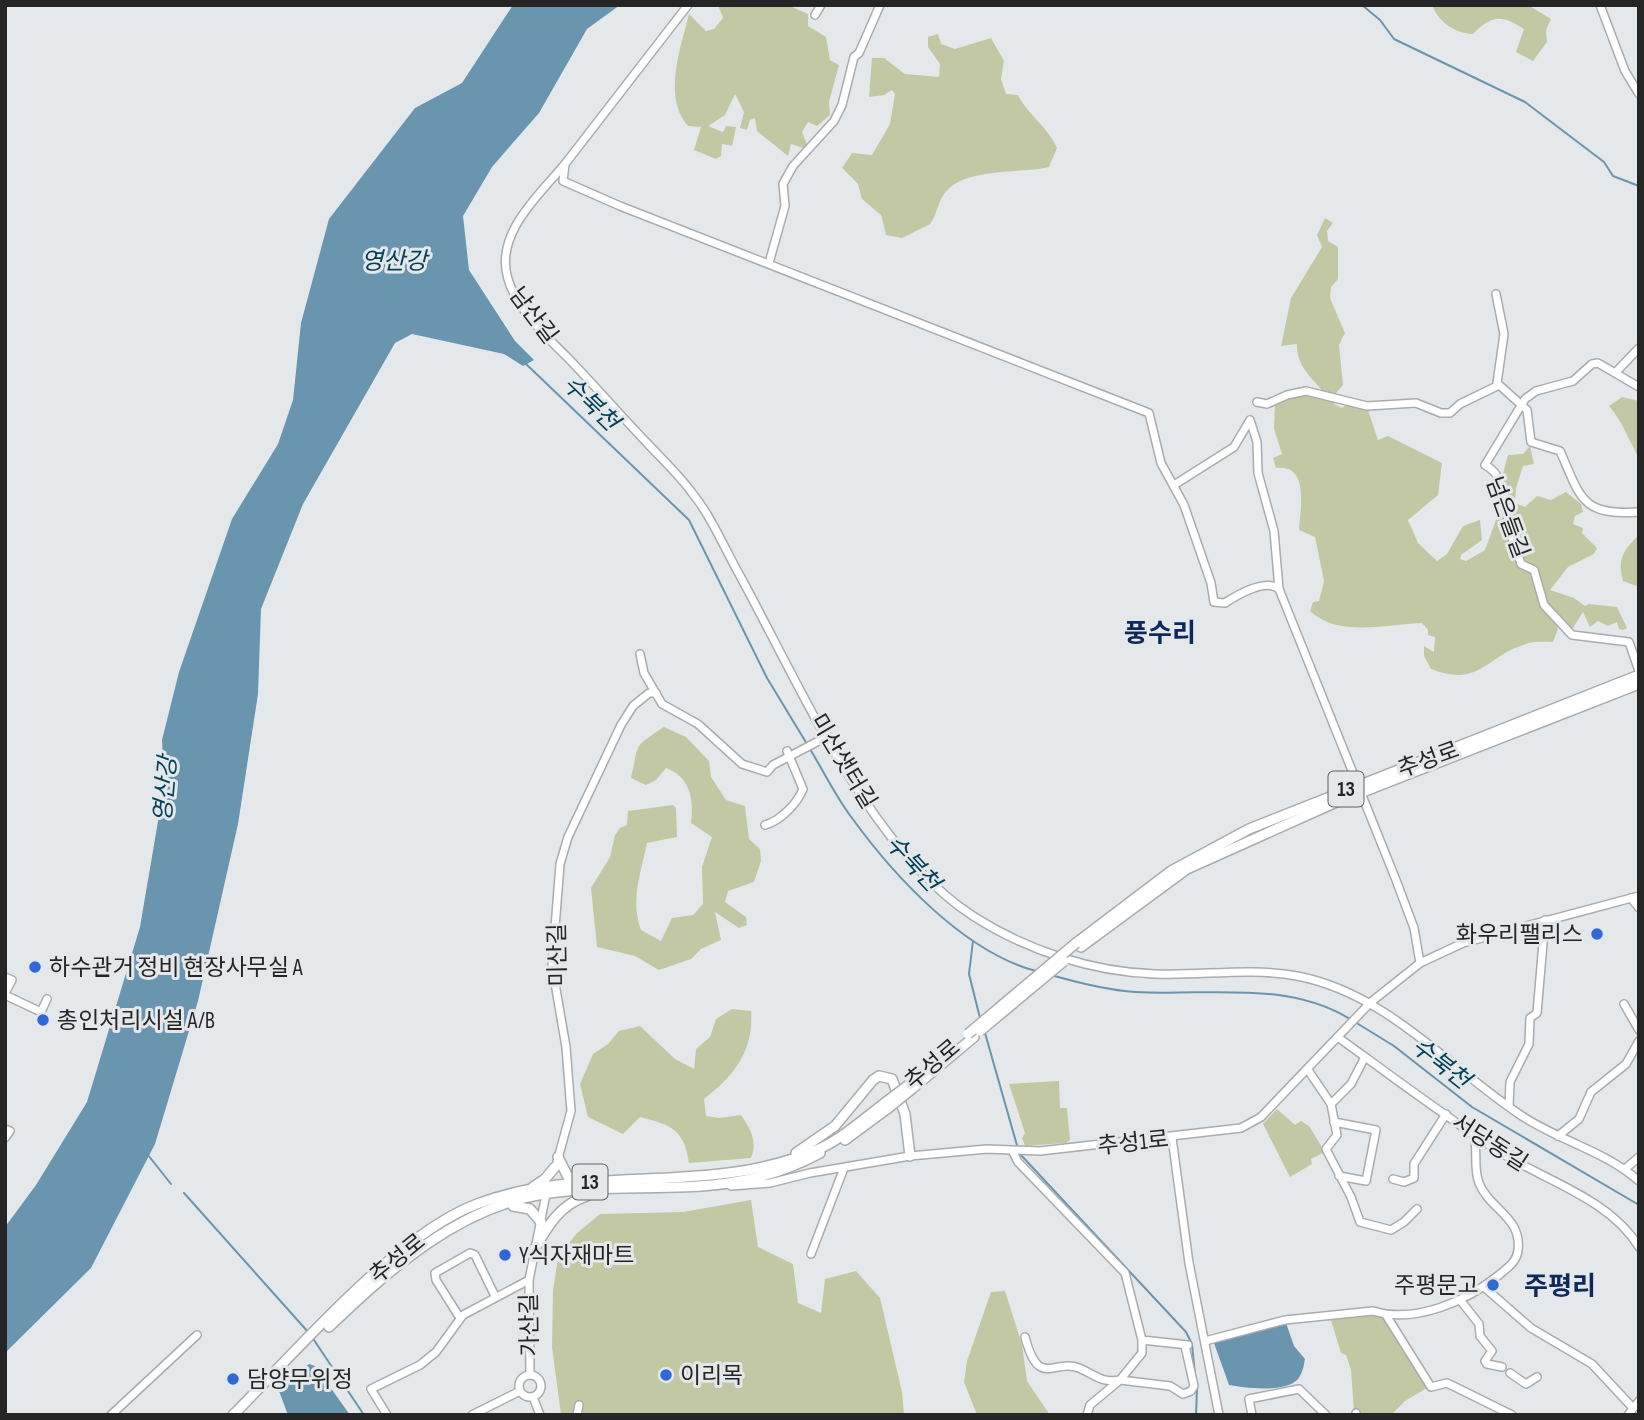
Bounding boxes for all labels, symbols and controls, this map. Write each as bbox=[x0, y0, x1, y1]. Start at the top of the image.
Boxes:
water label: 영산강 bbox=[361, 247, 430, 276]
street label: 남산길 bbox=[503, 282, 563, 349]
water label: 수북천 bbox=[557, 370, 627, 439]
street label: 넘은들길 bbox=[1479, 473, 1535, 562]
district label: 풍수리 bbox=[1124, 619, 1196, 650]
street label: 미산샛터길 bbox=[804, 709, 882, 814]
street label: 추성로 bbox=[1394, 736, 1463, 784]
water label: 영산강 bbox=[148, 752, 183, 823]
road number: 13 bbox=[1328, 772, 1364, 806]
water label: 수북천 bbox=[879, 829, 948, 900]
place label: 화우리팰리스 bbox=[1456, 921, 1583, 949]
street label: 미산길 bbox=[543, 923, 573, 987]
marker: 화우리팰리스 bbox=[1589, 926, 1605, 942]
place label: 하수관거 정비 현장사무실 A bbox=[49, 954, 303, 982]
marker: 하수관거 정비 현장사무실 A bbox=[27, 959, 43, 975]
place label: 총인처리시설 A/B bbox=[57, 1007, 215, 1035]
marker: 총인처리시설 A/B bbox=[35, 1012, 51, 1028]
water label: 수북천 bbox=[1406, 1032, 1478, 1097]
street label: 추성로 bbox=[899, 1034, 966, 1096]
street label: 서당동길 bbox=[1446, 1108, 1533, 1178]
street label: 추성1로 bbox=[1096, 1125, 1170, 1161]
road number: 13 bbox=[572, 1164, 608, 1200]
street label: 추성로 bbox=[364, 1228, 431, 1290]
place label: Y식자재마트 bbox=[519, 1242, 634, 1270]
marker: Y식자재마트 bbox=[497, 1247, 513, 1263]
place label: 주평문고 bbox=[1394, 1272, 1479, 1300]
district label: 주평리 bbox=[1524, 1272, 1596, 1303]
marker: 주평문고 bbox=[1485, 1277, 1501, 1293]
street label: 가산길 bbox=[515, 1293, 545, 1357]
place label: 이리목 bbox=[680, 1362, 743, 1390]
place label: 담양무위정 bbox=[247, 1366, 353, 1394]
marker: 이리목 bbox=[658, 1367, 674, 1383]
marker: 담양무위정 bbox=[225, 1371, 241, 1387]

